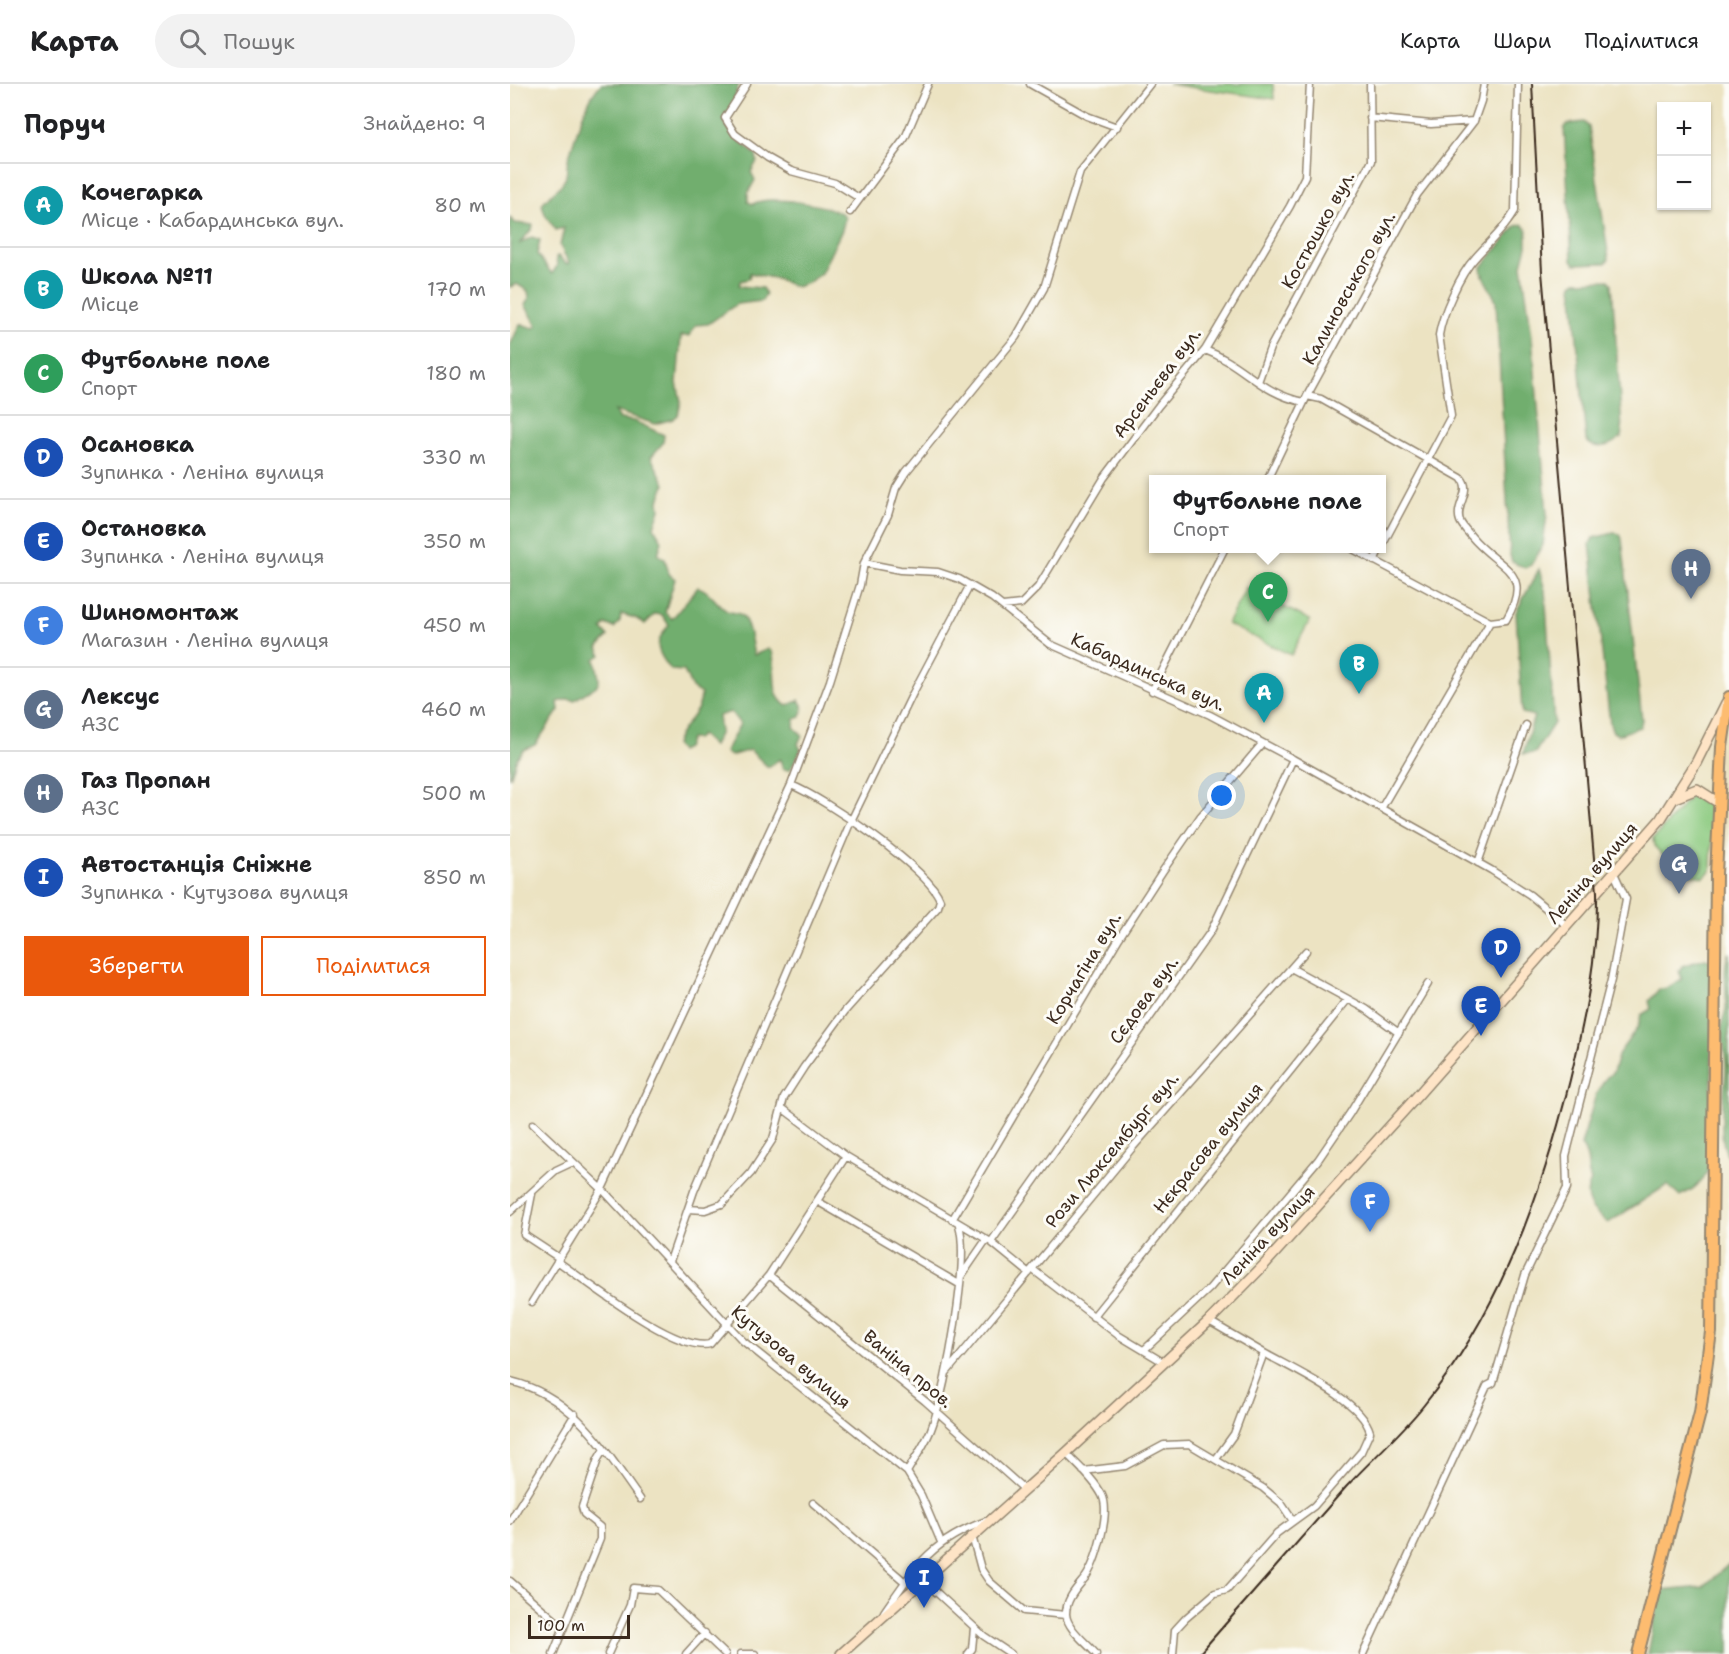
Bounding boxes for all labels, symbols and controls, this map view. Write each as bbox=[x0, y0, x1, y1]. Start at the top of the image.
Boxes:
search box bbox=[155, 14, 575, 68]
text: Карта bbox=[30, 22, 119, 60]
icon: search bbox=[176, 25, 209, 58]
text: Пошук bbox=[224, 27, 295, 56]
text: Карта bbox=[1400, 27, 1460, 55]
text: Шари bbox=[1493, 27, 1551, 55]
text: Поділитися bbox=[1584, 27, 1699, 55]
map controls bbox=[1657, 102, 1711, 210]
button: + bbox=[1657, 102, 1711, 156]
text: Поруч bbox=[24, 106, 106, 141]
text: Знайдено: 9 bbox=[363, 110, 486, 136]
button: − bbox=[1657, 156, 1711, 210]
street label: Костюшко вул. bbox=[1276, 167, 1360, 293]
text: Кочегарка bbox=[81, 178, 203, 207]
text: A bbox=[36, 192, 51, 218]
text: 80 m bbox=[434, 192, 486, 218]
text: Місце · Кабардинська вул. bbox=[81, 207, 344, 233]
street label: Калиновського вул. bbox=[1297, 207, 1401, 369]
text: Школа №11 bbox=[81, 262, 213, 291]
text: B bbox=[37, 276, 50, 302]
text: 170 m bbox=[427, 276, 486, 302]
text: Місце bbox=[81, 291, 139, 317]
street label: Арсеньєва вул. bbox=[1108, 323, 1206, 443]
text: Футбольне поле bbox=[81, 346, 270, 375]
text: C bbox=[37, 360, 50, 386]
text: 180 m bbox=[426, 360, 486, 386]
text: Спорт bbox=[81, 375, 137, 401]
text: Осановка bbox=[81, 430, 194, 459]
text: D bbox=[36, 444, 51, 470]
text: 330 m bbox=[422, 444, 486, 470]
text: Зупинка · Леніна вулиця bbox=[81, 459, 324, 485]
popup bbox=[1149, 475, 1386, 553]
text: Футбольне поле bbox=[1173, 487, 1362, 516]
text: Остановка bbox=[81, 514, 206, 543]
text: Спорт bbox=[1173, 516, 1229, 542]
text: E bbox=[37, 528, 50, 554]
text: 350 m bbox=[422, 528, 486, 554]
text: Зупинка · Леніна вулиця bbox=[81, 543, 324, 569]
pin: H bbox=[1672, 550, 1710, 599]
pin: C bbox=[1248, 572, 1287, 622]
text: Шиномонтаж bbox=[81, 598, 238, 627]
text: F bbox=[38, 612, 49, 638]
text: 450 m bbox=[422, 612, 486, 638]
text: Магазин · Леніна вулиця bbox=[81, 627, 329, 653]
street label: Кабардинська вул. bbox=[1067, 627, 1229, 717]
pin: B bbox=[1340, 644, 1378, 694]
pin: A bbox=[1244, 674, 1284, 723]
text: Лексус bbox=[81, 682, 160, 711]
text: G bbox=[35, 696, 52, 722]
text: 460 m bbox=[421, 696, 486, 722]
text: АЗС bbox=[81, 711, 119, 737]
text: Газ Пропан bbox=[81, 766, 211, 795]
text: H bbox=[36, 780, 51, 806]
text: 500 m bbox=[422, 780, 486, 806]
your location bbox=[1207, 781, 1236, 810]
text: АЗС bbox=[81, 795, 119, 821]
street label: Леніна вулиця bbox=[1541, 817, 1643, 929]
pin: G bbox=[1660, 844, 1698, 894]
text: Автостанція Сніжне bbox=[81, 850, 312, 879]
text: I bbox=[38, 864, 49, 890]
text: 850 m bbox=[422, 864, 486, 890]
text: Зупинка · Кутузова вулиця bbox=[81, 879, 349, 905]
street label: Корчагіна вул. bbox=[1041, 907, 1127, 1029]
pin: D bbox=[1482, 928, 1520, 978]
button: Зберегти bbox=[24, 936, 249, 996]
button: Поділитися bbox=[261, 936, 486, 996]
street label: Сєдова вул. bbox=[1104, 951, 1184, 1049]
pin: E bbox=[1462, 986, 1500, 1036]
street label: Рози Люксембург вул. bbox=[1040, 1067, 1184, 1233]
street label: Нєкрасова вулиця bbox=[1148, 1077, 1268, 1219]
street label: Леніна вулиця bbox=[1216, 1180, 1320, 1290]
pin: F bbox=[1350, 1182, 1390, 1232]
street label: Кутузова вулиця bbox=[726, 1300, 856, 1414]
street label: Ваніна пров. bbox=[858, 1325, 958, 1413]
pin: I bbox=[904, 1558, 944, 1608]
scale bar bbox=[528, 1612, 630, 1640]
text: 100 m bbox=[537, 1615, 585, 1636]

